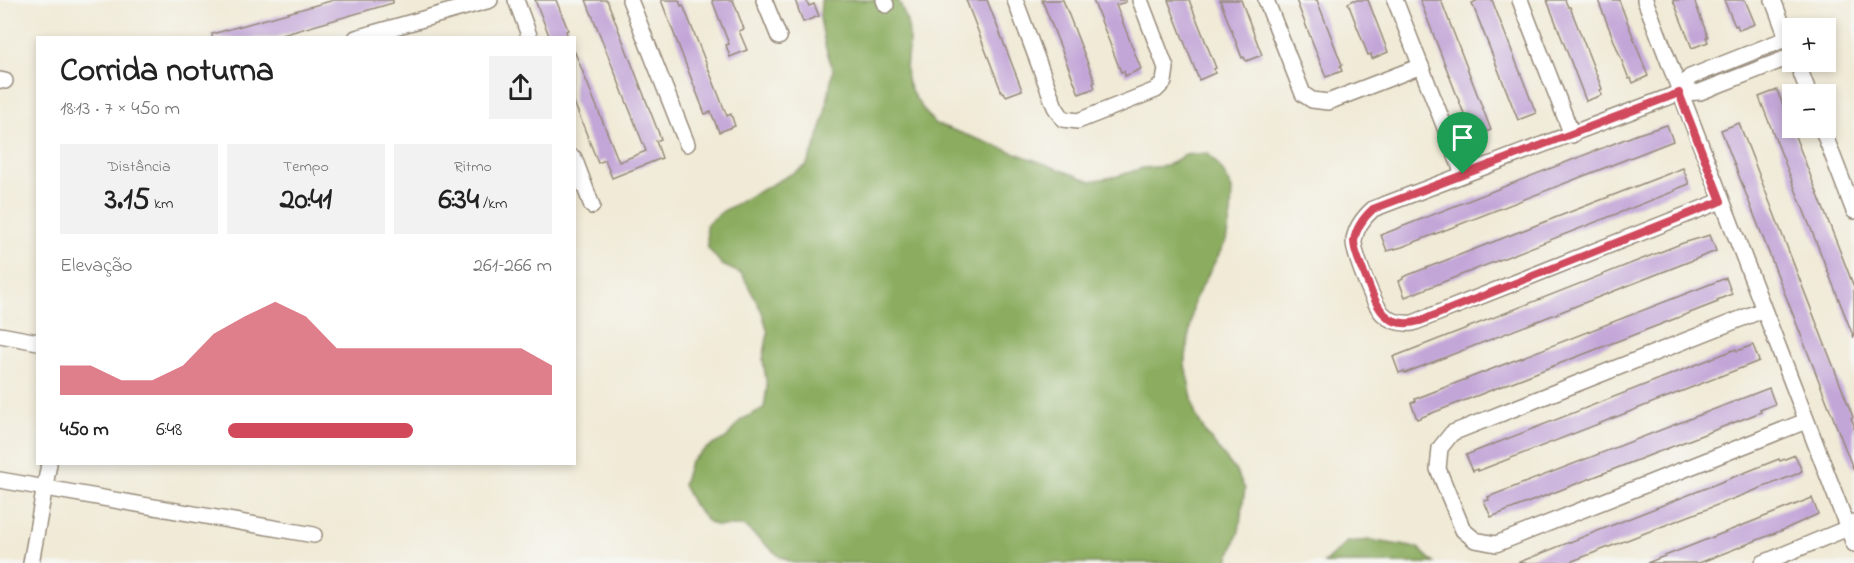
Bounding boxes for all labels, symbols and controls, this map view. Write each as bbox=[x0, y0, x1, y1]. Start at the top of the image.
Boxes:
map controls bbox=[1782, 18, 1836, 138]
button: + bbox=[1782, 18, 1836, 72]
text: Corrida noturna bbox=[60, 48, 274, 96]
button: share bbox=[489, 56, 552, 119]
button: − bbox=[1782, 84, 1836, 138]
text: 18:13 · 7 × 450 m bbox=[60, 95, 180, 124]
pin bbox=[1437, 112, 1488, 174]
icon: arrive bbox=[1446, 121, 1479, 154]
text: Distância bbox=[107, 155, 171, 179]
text: Tempo bbox=[283, 155, 329, 179]
text: Ritmo bbox=[454, 155, 492, 179]
text: 3.15 bbox=[105, 179, 150, 223]
text: 20:41 bbox=[280, 179, 332, 223]
text: 6:34 bbox=[439, 179, 479, 223]
text: km bbox=[150, 192, 173, 216]
text: /km bbox=[479, 192, 507, 216]
text: Elevação bbox=[60, 252, 132, 281]
text: 261–266 m bbox=[473, 252, 552, 281]
text: 450 m bbox=[60, 416, 109, 445]
text: 6:48 bbox=[156, 416, 182, 445]

